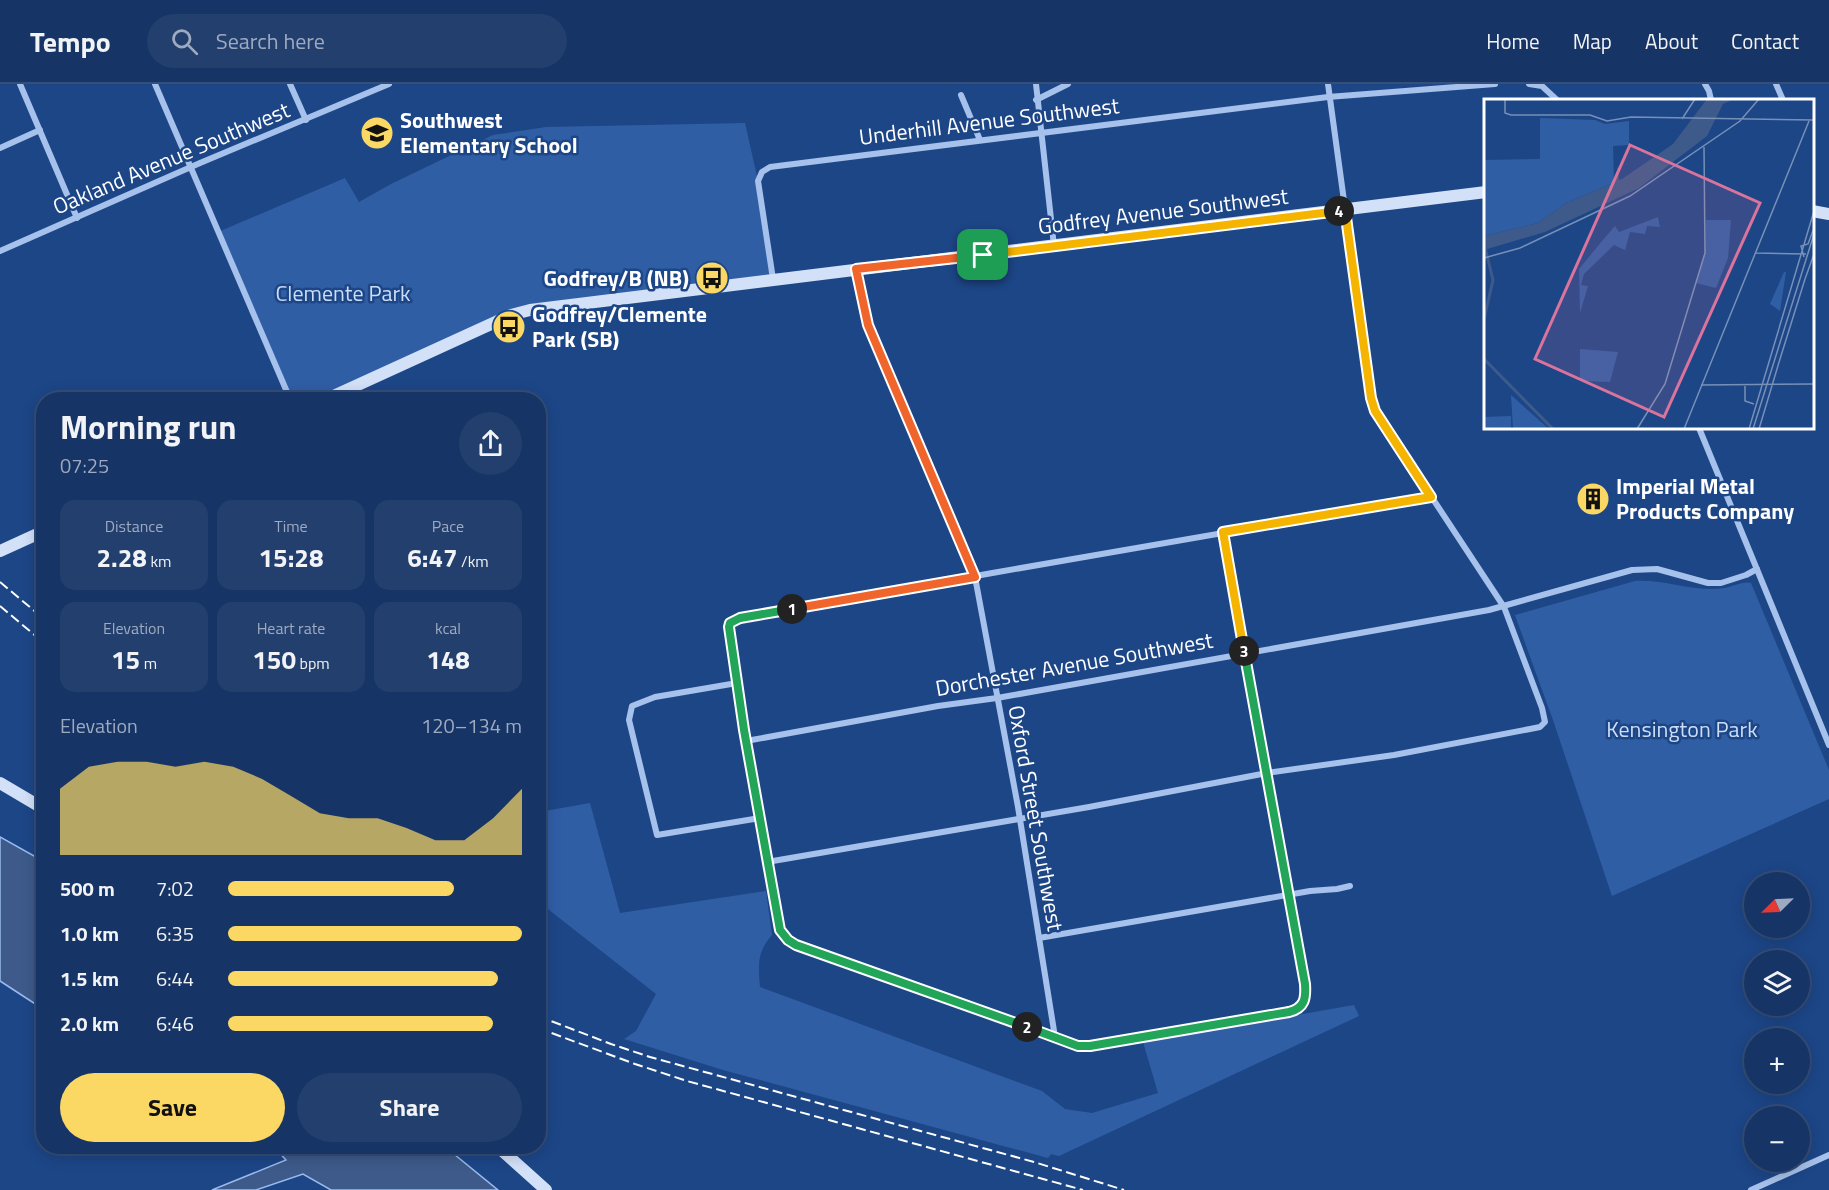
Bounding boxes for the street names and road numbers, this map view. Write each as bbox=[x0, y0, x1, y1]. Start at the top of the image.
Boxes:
street label: Underhill Avenue Southwest bbox=[857, 88, 1121, 154]
street label: Oakland Avenue Southwest bbox=[47, 93, 295, 223]
street label: Godfrey Avenue Southwest bbox=[1036, 179, 1290, 243]
street label: Dorchester Avenue Southwest bbox=[933, 623, 1216, 705]
street label: Oxford Street Southwest bbox=[999, 702, 1073, 934]

